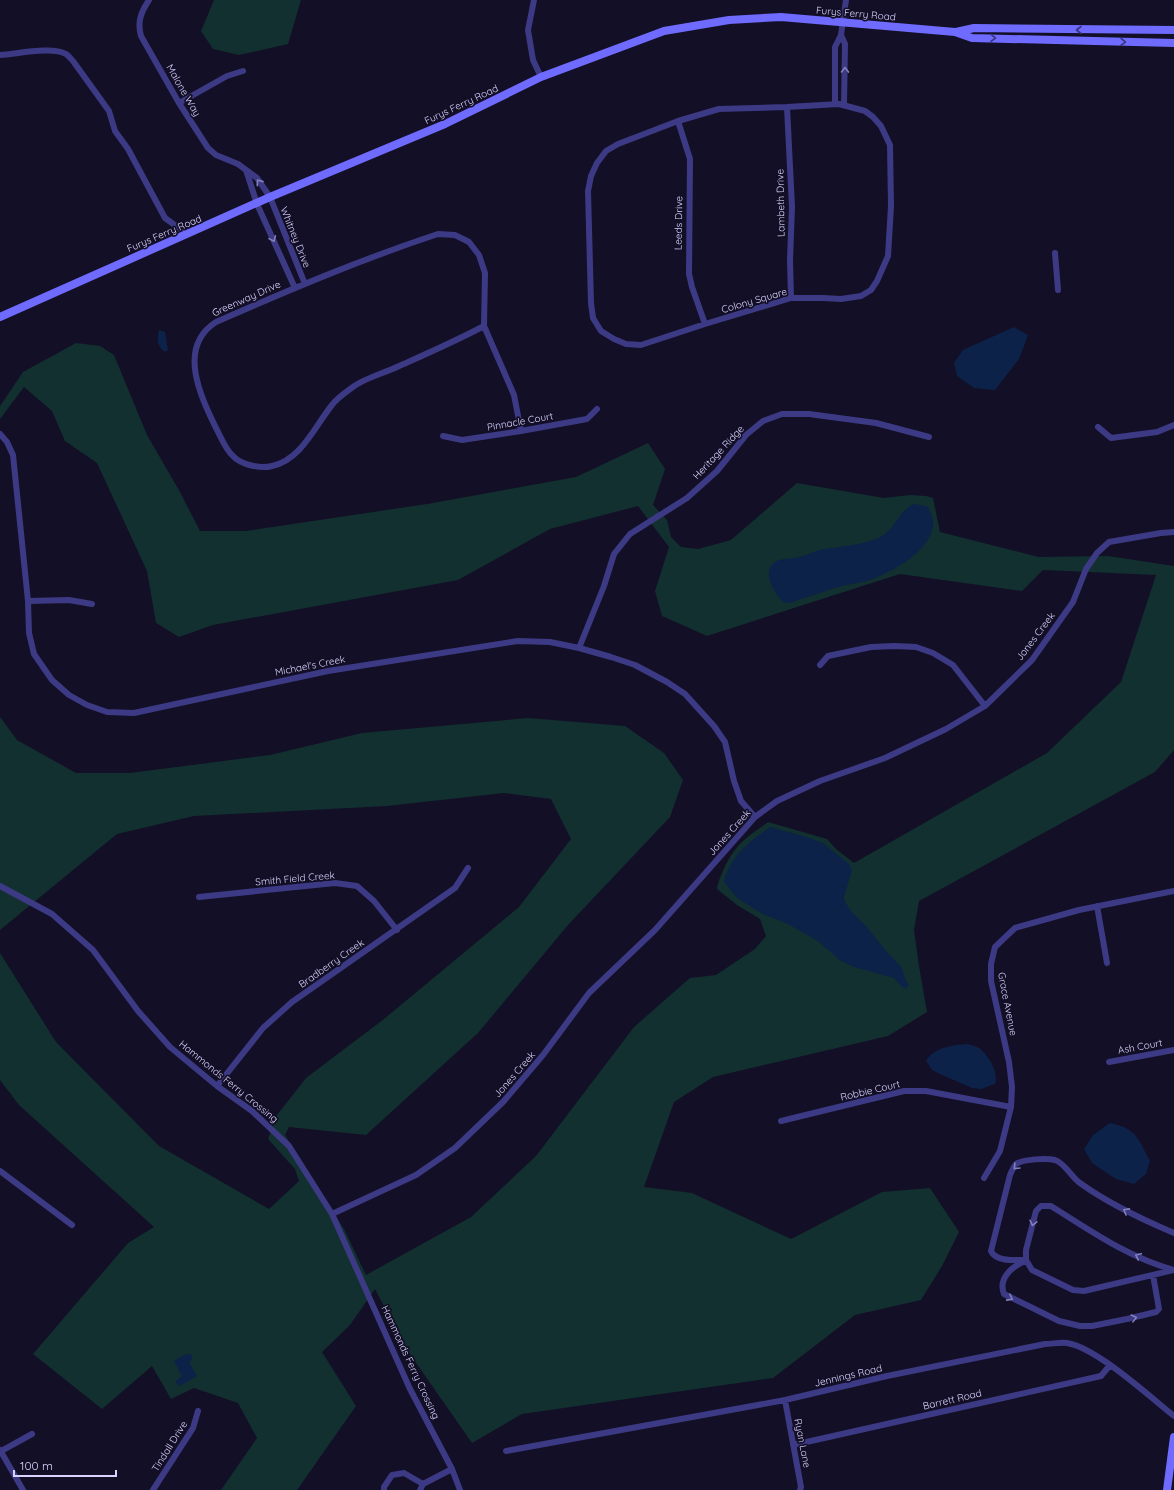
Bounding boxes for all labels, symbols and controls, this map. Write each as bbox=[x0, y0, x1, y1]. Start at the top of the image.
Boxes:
street label: Furys Ferry Road bbox=[815, 4, 896, 23]
one-way arrow bbox=[1076, 26, 1082, 34]
one-way arrow bbox=[990, 34, 996, 43]
one-way arrow bbox=[1120, 38, 1126, 46]
street label: Malone Way bbox=[163, 62, 204, 119]
one-way arrow bbox=[841, 67, 849, 73]
street label: Furys Ferry Road bbox=[422, 82, 500, 127]
street label: Lambeth Drive bbox=[773, 169, 788, 237]
one-way arrow bbox=[256, 179, 264, 186]
street label: Leeds Drive bbox=[672, 195, 685, 250]
street label: Whitney Drive bbox=[277, 205, 314, 270]
street label: Furys Ferry Road bbox=[125, 212, 204, 255]
one-way arrow bbox=[268, 235, 276, 243]
street label: Greenway Drive bbox=[210, 277, 283, 319]
street label: Colony Square bbox=[720, 285, 789, 316]
street label: Pinnacle Court bbox=[486, 409, 555, 434]
street label: Heritage Ridge bbox=[690, 422, 747, 482]
street label: Jones Creek bbox=[1013, 609, 1058, 663]
street label: Michael's Creek bbox=[274, 652, 346, 679]
street label: Jones Creek bbox=[705, 807, 753, 858]
street label: Smith Field Creek bbox=[255, 869, 335, 888]
street label: Bradberry Creek bbox=[296, 936, 367, 991]
street label: Grace Avenue bbox=[995, 971, 1020, 1037]
street label: Ash Court bbox=[1117, 1036, 1164, 1057]
street label: Hammonds Ferry Crossing bbox=[176, 1037, 281, 1125]
street label: Jones Creek bbox=[491, 1048, 538, 1100]
street label: Robbie Court bbox=[839, 1077, 902, 1104]
one-way arrow bbox=[1013, 1162, 1021, 1170]
one-way arrow bbox=[1123, 1209, 1130, 1216]
one-way arrow bbox=[1029, 1220, 1037, 1227]
one-way arrow bbox=[1134, 1253, 1142, 1261]
one-way arrow bbox=[1006, 1293, 1013, 1300]
street label: Hammonds Ferry Crossing bbox=[378, 1303, 443, 1421]
one-way arrow bbox=[1130, 1314, 1137, 1322]
street label: Jennings Road bbox=[813, 1361, 883, 1390]
street label: Barrett Road bbox=[921, 1386, 983, 1413]
street label: Ryan Lane bbox=[791, 1417, 814, 1469]
street label: Tindall Drive bbox=[149, 1418, 190, 1474]
scale bar bbox=[14, 1452, 116, 1478]
text: 100 m bbox=[20, 1458, 53, 1473]

